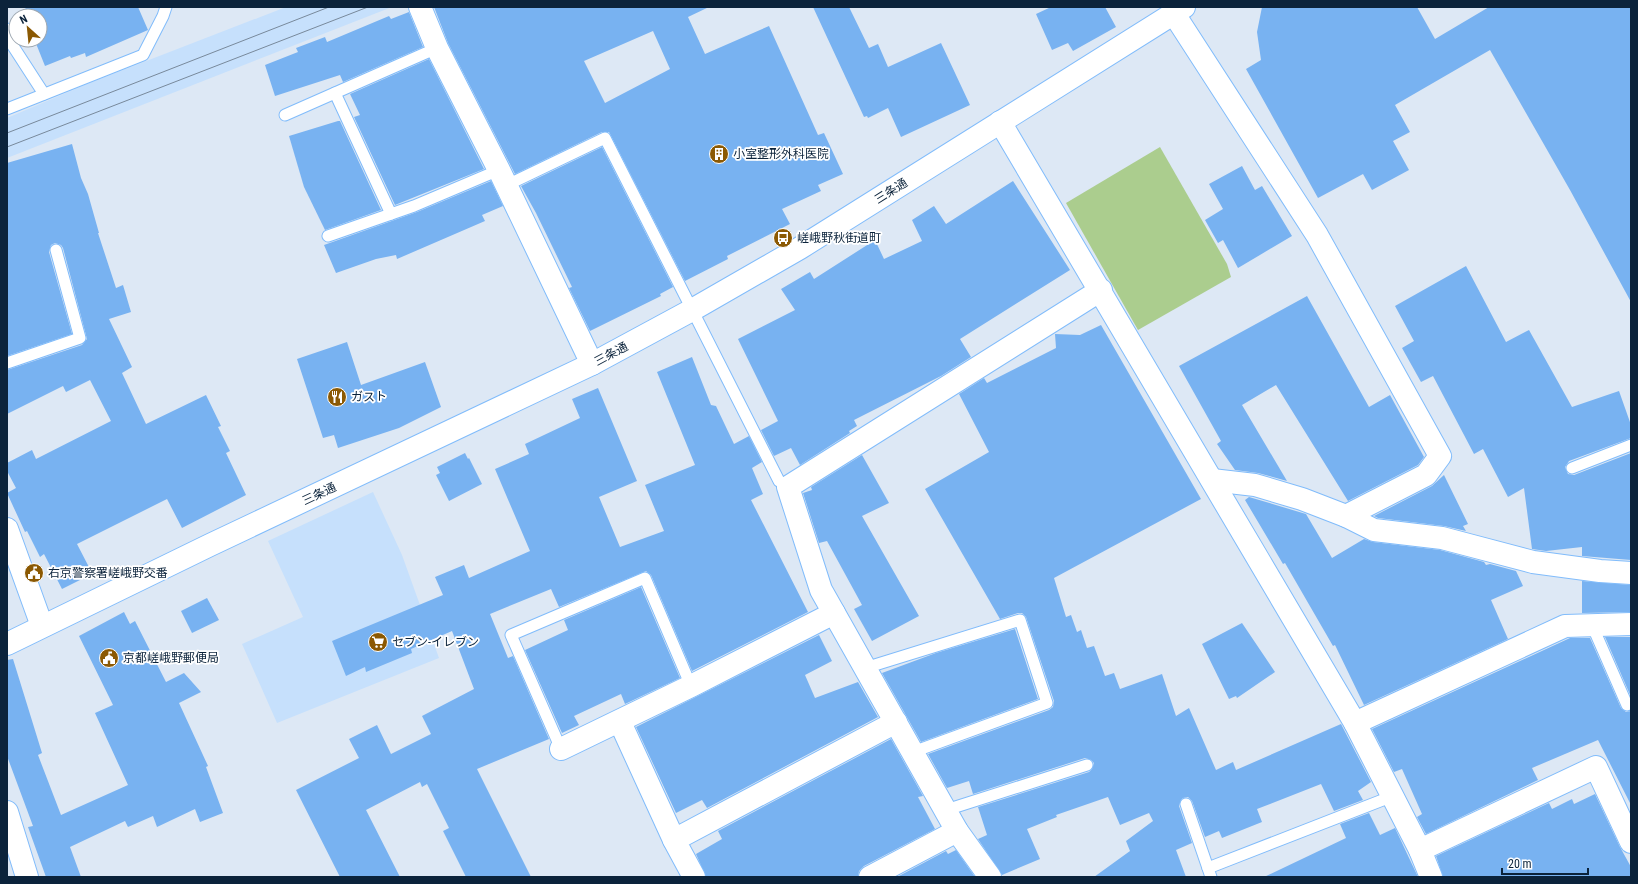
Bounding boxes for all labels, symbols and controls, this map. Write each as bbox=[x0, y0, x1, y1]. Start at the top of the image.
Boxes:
north arrow bbox=[8, 8, 48, 48]
text: N bbox=[18, 12, 30, 27]
building icon: 小室整形外科医院 bbox=[708, 143, 730, 165]
place label: 小室整形外科医院 bbox=[733, 147, 829, 161]
street label: 三条通 bbox=[872, 176, 910, 206]
bus stop icon: 嵯峨野秋街道町 bbox=[772, 227, 794, 249]
place label: 嵯峨野秋街道町 bbox=[797, 231, 881, 245]
street label: 三条通 bbox=[592, 339, 630, 369]
restaurant icon: ガスト bbox=[326, 386, 348, 408]
place label: ガスト bbox=[351, 390, 387, 404]
street label: 三条通 bbox=[300, 480, 338, 508]
public building icon: 右京警察署嵯峨野交番 bbox=[23, 562, 45, 584]
place label: 右京警察署嵯峨野交番 bbox=[48, 566, 168, 580]
supermarket icon: セブン-イレブン bbox=[367, 631, 389, 653]
place label: セブン-イレブン bbox=[392, 635, 479, 649]
public building icon: 京都嵯峨野郵便局 bbox=[98, 647, 120, 669]
place label: 京都嵯峨野郵便局 bbox=[123, 651, 219, 665]
scale bar bbox=[1502, 850, 1588, 876]
text: 20 m bbox=[1508, 857, 1532, 871]

